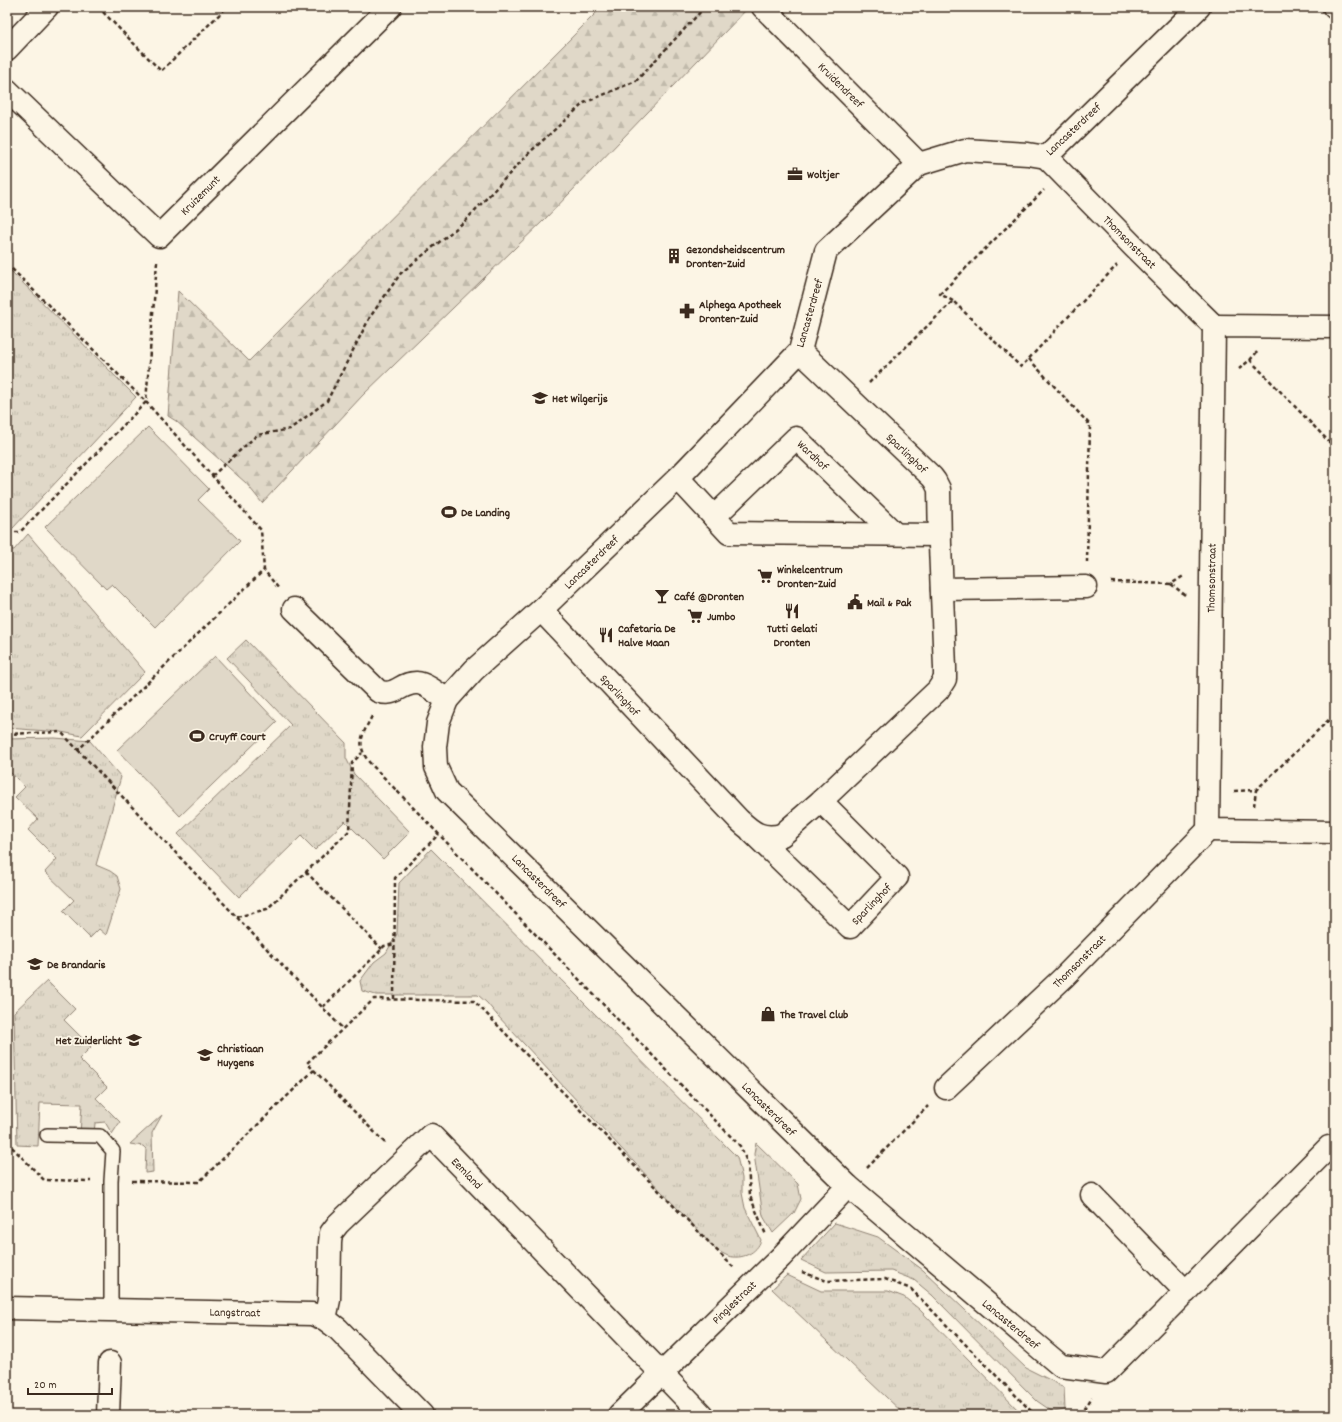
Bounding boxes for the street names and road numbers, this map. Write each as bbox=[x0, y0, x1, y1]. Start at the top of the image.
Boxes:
street label: Kruidendreef bbox=[813, 59, 867, 113]
street label: Lancasterdreef bbox=[1042, 99, 1106, 160]
street label: Kruizemunt bbox=[177, 172, 225, 220]
street label: Thomsonstraat bbox=[1098, 213, 1160, 274]
street label: Lancasterdreef bbox=[793, 276, 829, 350]
street label: Sparlinghof bbox=[881, 430, 931, 479]
street label: Wardhof bbox=[792, 437, 832, 476]
street label: Lancasterdreef bbox=[561, 532, 624, 594]
street label: Thomsonstraat bbox=[1203, 543, 1222, 613]
street label: Sparlinghof bbox=[595, 671, 643, 721]
street label: Lancasterdreef bbox=[507, 851, 569, 914]
street label: Sparlinghof bbox=[848, 880, 897, 930]
street label: Thomsonstraat bbox=[1050, 931, 1111, 993]
street label: Lancasterdreef bbox=[737, 1079, 799, 1142]
street label: Eemland bbox=[446, 1154, 485, 1194]
street label: Pinglestraat bbox=[709, 1277, 762, 1329]
street label: Lancasterdreef bbox=[978, 1296, 1043, 1355]
street label: Langstraat bbox=[209, 1305, 261, 1322]

